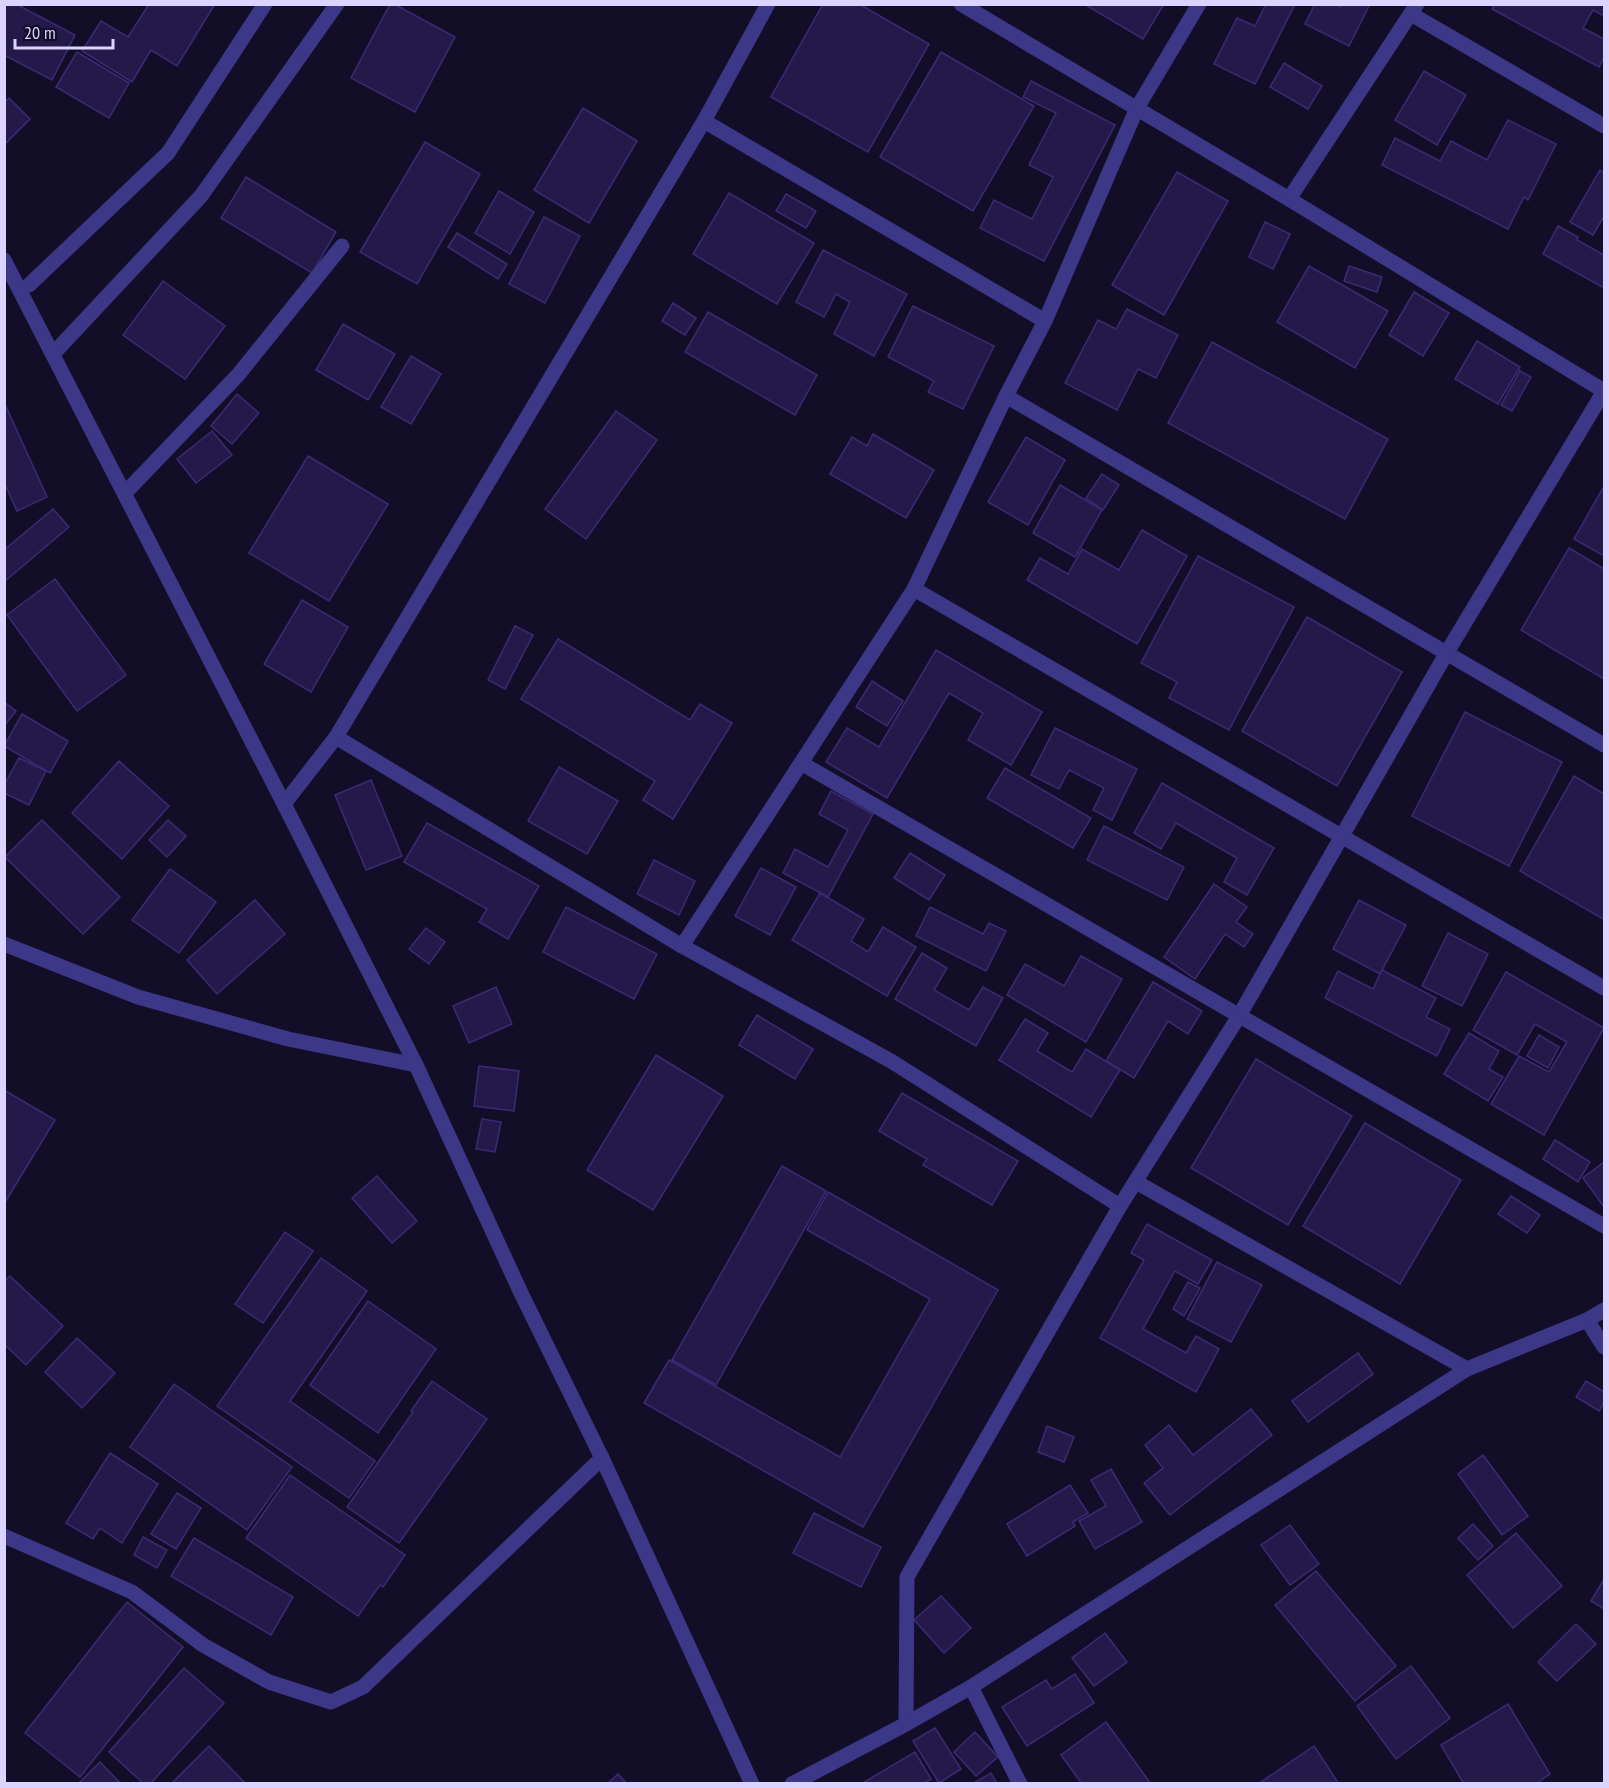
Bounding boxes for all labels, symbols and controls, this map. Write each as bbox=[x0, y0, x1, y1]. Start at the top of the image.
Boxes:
scale bar bbox=[15, 12, 112, 50]
text: 20 m bbox=[24, 21, 56, 44]

